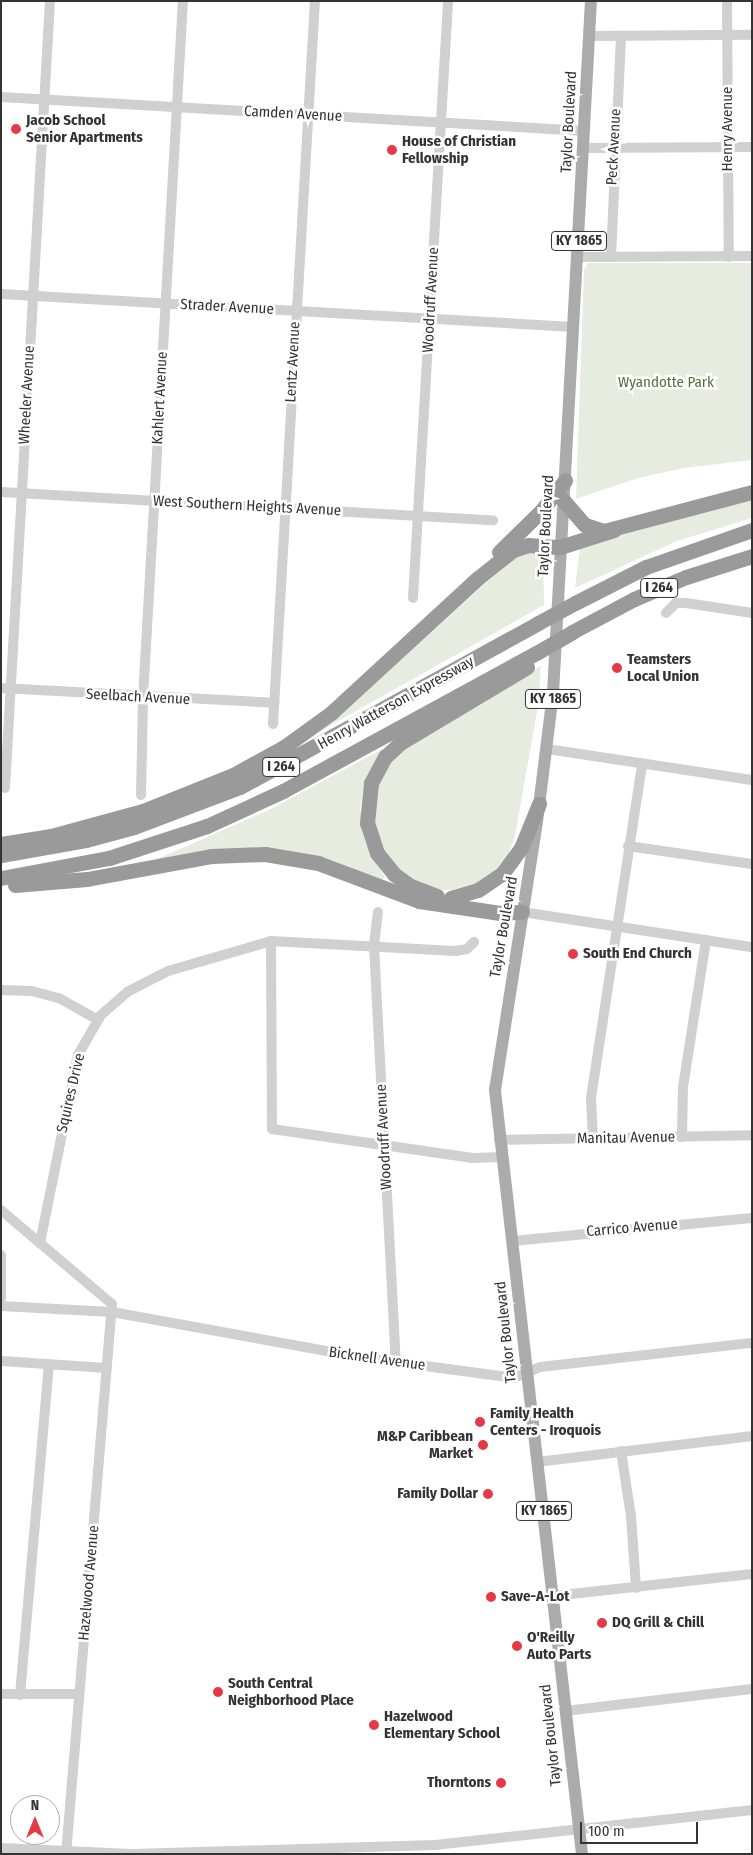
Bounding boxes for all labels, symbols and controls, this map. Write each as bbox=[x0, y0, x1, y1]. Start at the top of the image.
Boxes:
street label: Taylor Boulevard bbox=[557, 70, 581, 174]
street label: Henry Avenue bbox=[719, 87, 737, 171]
street label: Camden Avenue bbox=[243, 102, 343, 126]
street label: Peck Avenue bbox=[603, 108, 625, 186]
place label: Jacob School Senior Apartments bbox=[26, 111, 143, 146]
marker: Jacob School Senior Apartments bbox=[10, 123, 22, 135]
place label: House of Christian Fellowship bbox=[402, 132, 516, 167]
marker: House of Christian Fellowship bbox=[386, 144, 398, 156]
road number: KY 1865 bbox=[550, 230, 608, 252]
street label: Woodruff Avenue bbox=[419, 247, 443, 353]
street label: Strader Avenue bbox=[180, 296, 274, 318]
street label: Lentz Avenue bbox=[282, 321, 304, 403]
street label: Wheeler Avenue bbox=[15, 345, 39, 445]
street label: Kahlert Avenue bbox=[149, 351, 171, 445]
park label: Wyandotte Park bbox=[618, 374, 714, 392]
street label: Taylor Boulevard bbox=[534, 474, 558, 578]
street label: West Southern Heights Avenue bbox=[152, 492, 342, 520]
road number: I 264 bbox=[639, 576, 679, 600]
place label: Teamsters Local Union bbox=[627, 650, 699, 685]
street label: Henry Watterson Expressway bbox=[315, 653, 477, 753]
marker: Teamsters Local Union bbox=[611, 662, 623, 674]
street label: Seelbach Avenue bbox=[85, 685, 191, 709]
road number: KY 1865 bbox=[524, 688, 582, 711]
road number: I 264 bbox=[261, 756, 301, 779]
street label: Taylor Boulevard bbox=[486, 875, 522, 979]
place label: South End Church bbox=[583, 945, 692, 963]
marker: South End Church bbox=[567, 948, 579, 960]
street label: Squires Drive bbox=[53, 1052, 89, 1134]
street label: Woodruff Avenue bbox=[372, 1084, 396, 1190]
street label: Manitau Avenue bbox=[577, 1128, 675, 1148]
street label: Carrico Avenue bbox=[586, 1215, 678, 1241]
street label: Taylor Boulevard bbox=[492, 1280, 520, 1384]
street label: Bicknell Avenue bbox=[328, 1343, 426, 1375]
place label: Family Health Centers - Iroquois bbox=[490, 1404, 601, 1439]
marker: Family Health Centers - Iroquois bbox=[474, 1416, 486, 1428]
place label: M&P Caribbean Market bbox=[377, 1427, 473, 1462]
marker: M&P Caribbean Market bbox=[477, 1439, 489, 1451]
place label: Family Dollar bbox=[397, 1485, 478, 1503]
marker: Family Dollar bbox=[482, 1488, 494, 1500]
road number: KY 1865 bbox=[515, 1500, 573, 1522]
street label: Hazelwood Avenue bbox=[75, 1524, 103, 1642]
place label: Save-A-Lot bbox=[501, 1588, 570, 1606]
marker: Save-A-Lot bbox=[485, 1591, 497, 1603]
place label: DQ Grill & Chill bbox=[612, 1614, 704, 1632]
marker: DQ Grill & Chill bbox=[596, 1617, 608, 1629]
place label: O'Reilly Auto Parts bbox=[527, 1628, 591, 1663]
marker: O'Reilly Auto Parts bbox=[511, 1640, 523, 1652]
place label: South Central Neighborhood Place bbox=[228, 1674, 354, 1709]
street label: Taylor Boulevard bbox=[537, 1683, 565, 1787]
marker: South Central Neighborhood Place bbox=[212, 1686, 224, 1698]
place label: Hazelwood Elementary School bbox=[384, 1707, 500, 1742]
marker: Hazelwood Elementary School bbox=[368, 1719, 380, 1731]
place label: Thorntons bbox=[427, 1774, 491, 1792]
marker: Thorntons bbox=[495, 1777, 507, 1789]
north arrow bbox=[10, 1795, 60, 1845]
text: N bbox=[31, 1797, 39, 1814]
scale bar bbox=[583, 1812, 700, 1844]
text: 100 m bbox=[588, 1822, 625, 1840]

